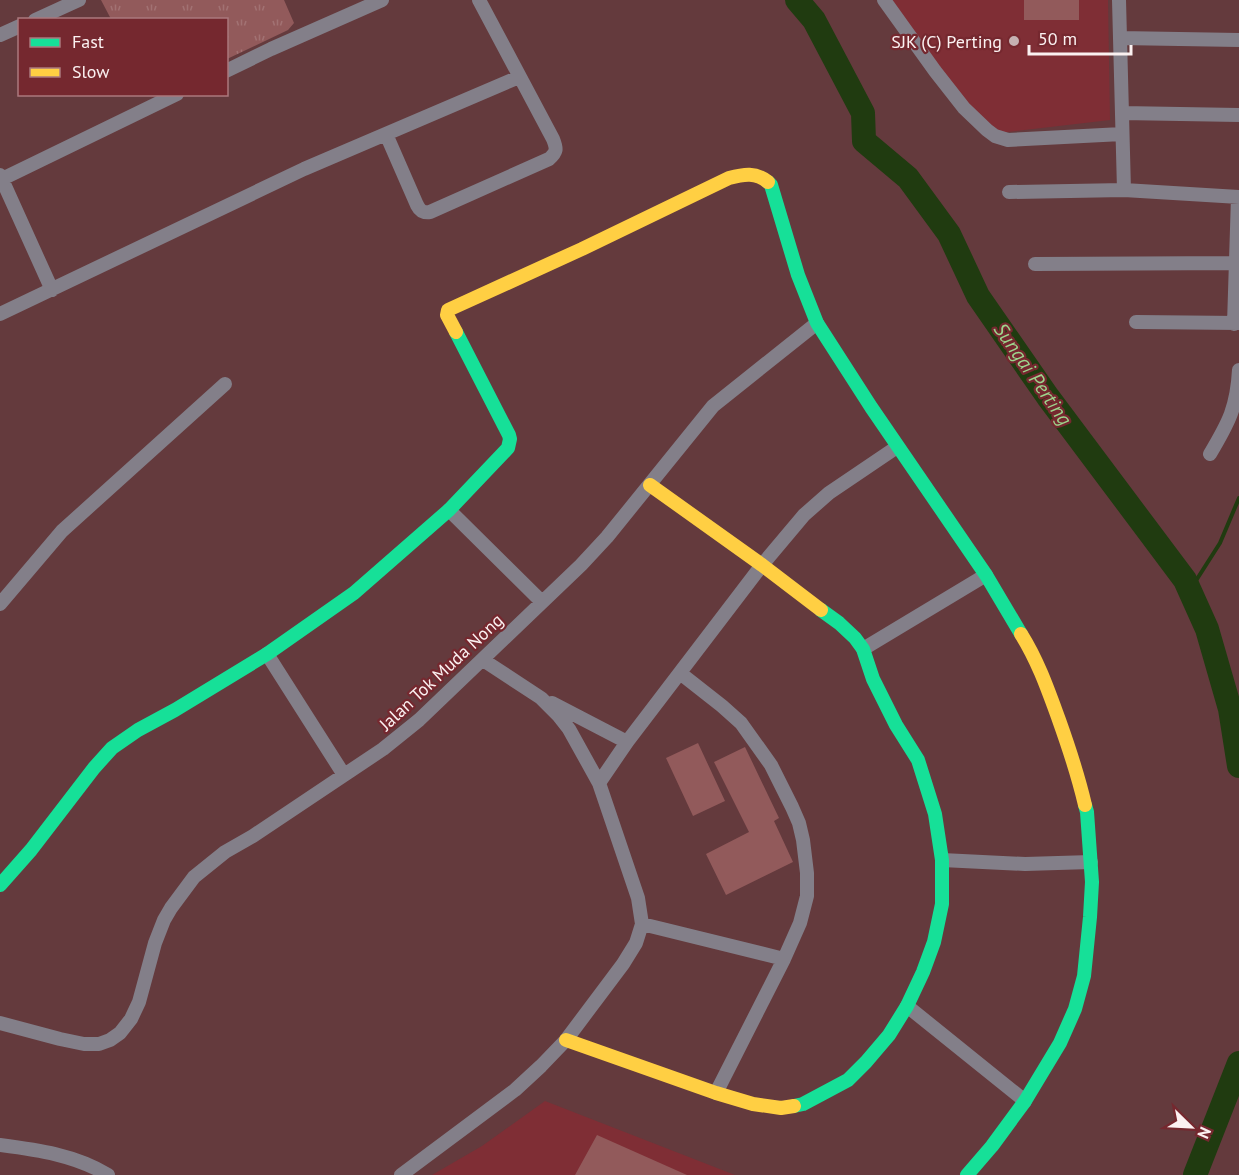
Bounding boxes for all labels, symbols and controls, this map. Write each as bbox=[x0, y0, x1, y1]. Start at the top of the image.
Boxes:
legend bbox=[18, 18, 228, 96]
scale bar bbox=[1029, 18, 1131, 56]
text: 50 m bbox=[1038, 27, 1077, 50]
text: Fast bbox=[72, 30, 104, 53]
place label: SJK (C) Perting bbox=[891, 30, 1002, 53]
marker: SJK (C) Perting bbox=[1007, 34, 1021, 48]
text: Slow bbox=[72, 60, 110, 83]
water label: Sungai Perting bbox=[988, 318, 1078, 430]
street label: Jalan Tok Muda Nong bbox=[373, 609, 508, 736]
north arrow bbox=[1161, 1097, 1221, 1157]
text: N bbox=[1193, 1124, 1216, 1142]

